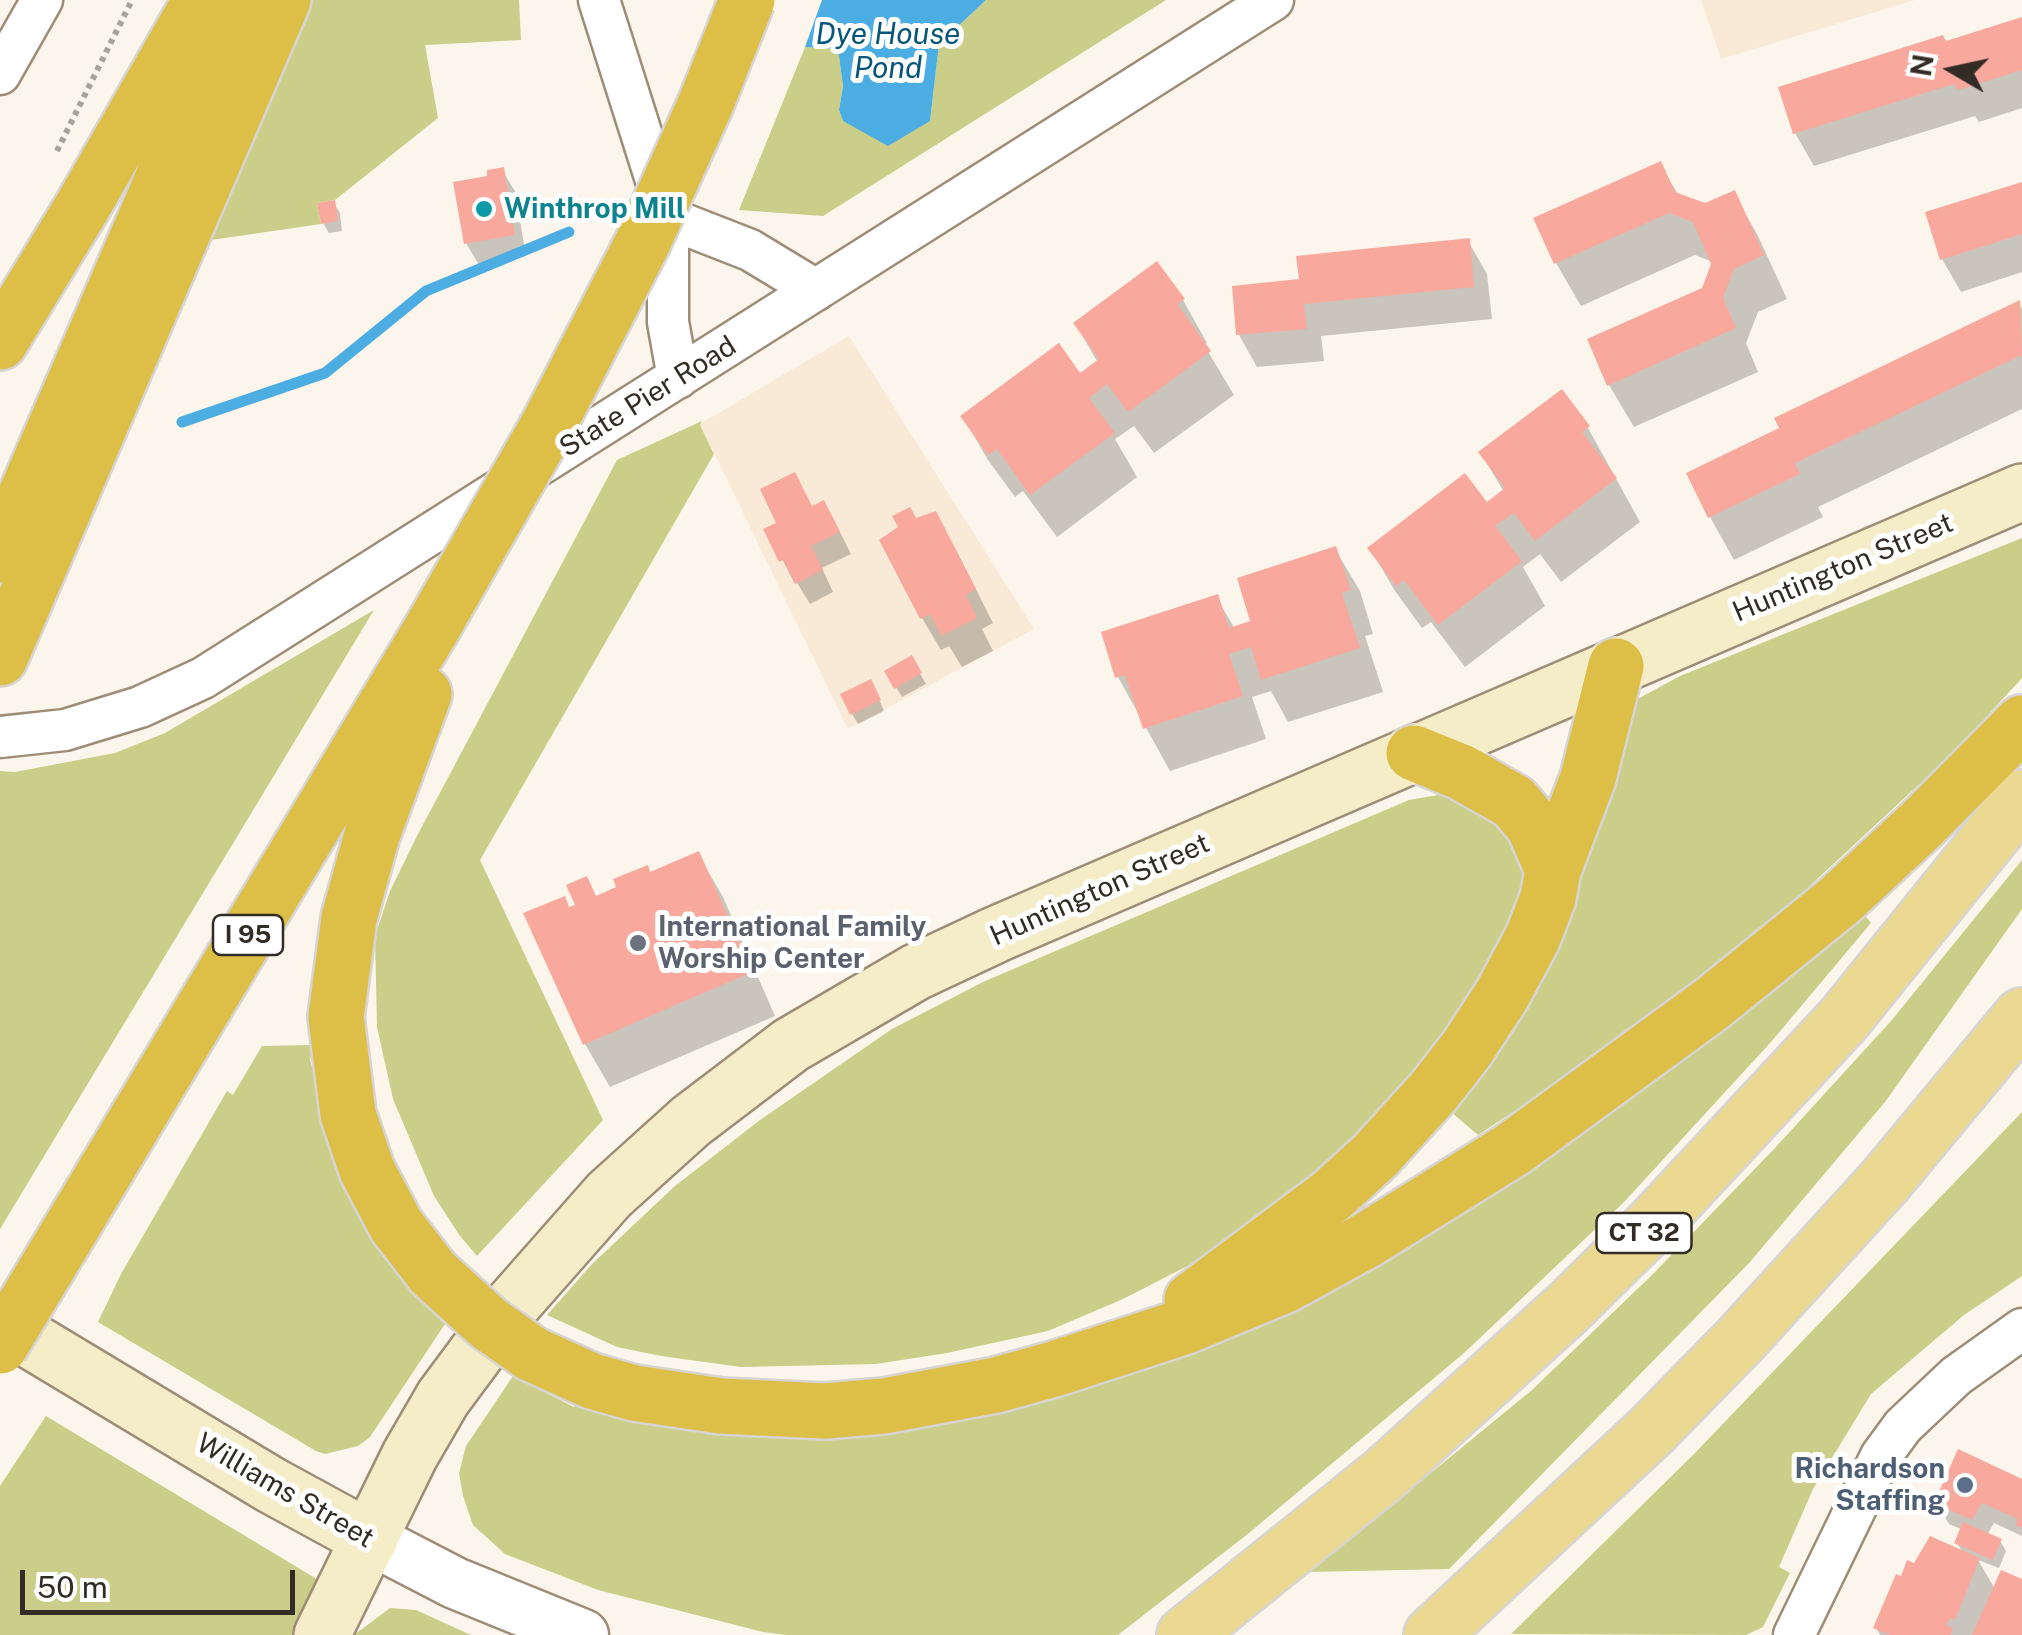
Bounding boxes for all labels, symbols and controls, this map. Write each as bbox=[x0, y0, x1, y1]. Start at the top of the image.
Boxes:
water label: Dye House Pond bbox=[816, 17, 960, 88]
north arrow bbox=[1902, 20, 2002, 120]
text: N bbox=[1904, 52, 1940, 79]
place label: Winthrop Mill bbox=[504, 192, 685, 226]
marker: Winthrop Mill bbox=[473, 198, 495, 220]
street label: State Pier Road bbox=[554, 329, 742, 465]
street label: Huntington Street bbox=[1728, 506, 1958, 630]
street label: Huntington Street bbox=[985, 827, 1215, 953]
place label: International Family Worship Center bbox=[658, 910, 926, 976]
road number: I 95 bbox=[213, 915, 283, 955]
marker: International Family Worship Center bbox=[627, 932, 649, 954]
road number: CT 32 bbox=[1596, 1213, 1692, 1253]
street label: Williams Street bbox=[190, 1427, 380, 1555]
place label: Richardson Staffing bbox=[1795, 1452, 1945, 1518]
marker: Richardson Staffing bbox=[1954, 1474, 1976, 1496]
scale bar bbox=[25, 1550, 300, 1612]
text: 50 m bbox=[37, 1569, 108, 1605]

